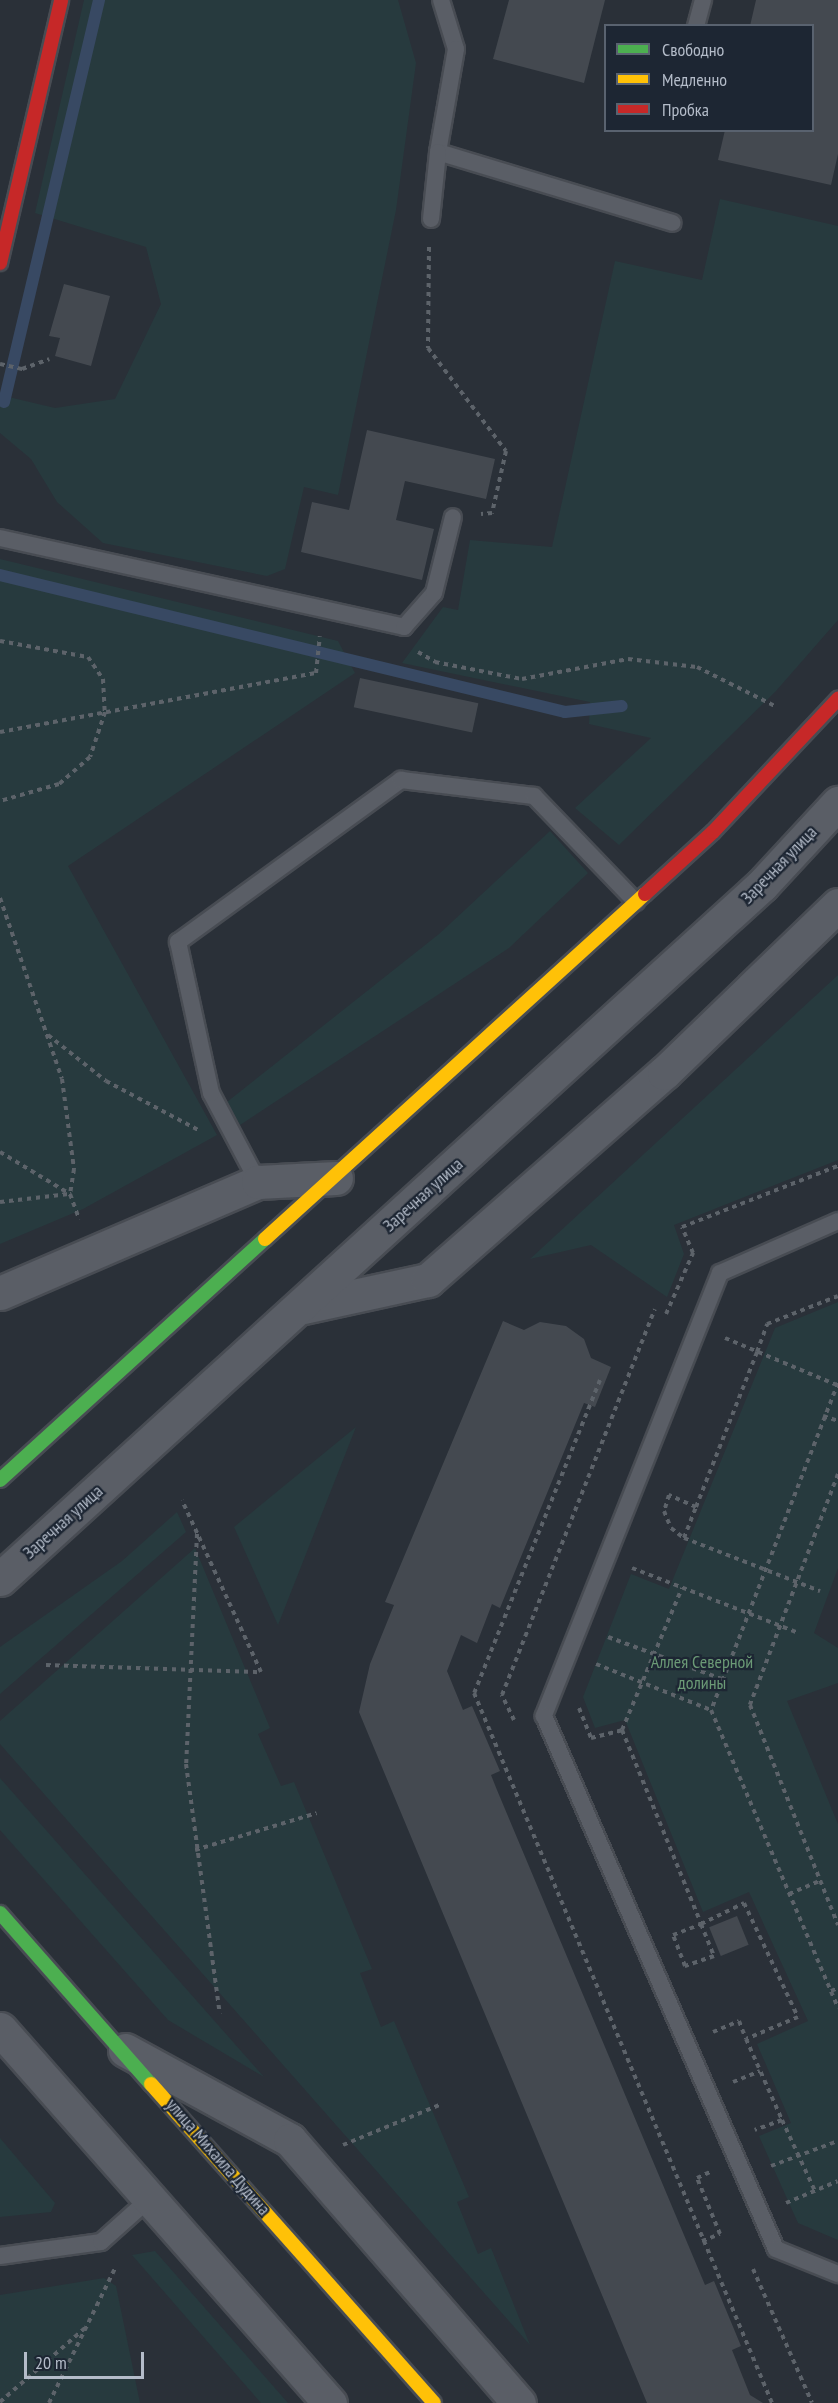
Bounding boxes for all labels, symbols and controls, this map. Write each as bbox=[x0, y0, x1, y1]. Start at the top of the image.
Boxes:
legend bbox=[604, 24, 814, 132]
text: Свободно bbox=[662, 38, 724, 61]
text: Медленно bbox=[662, 68, 727, 91]
text: Пробка bbox=[662, 98, 709, 121]
street label: Заречная улица bbox=[736, 821, 822, 909]
street label: Заречная улица bbox=[379, 1153, 467, 1237]
street label: Заречная улица bbox=[19, 1480, 107, 1564]
park label: Аллея Северной долины bbox=[651, 1652, 753, 1694]
street label: улица Михаила Дудина bbox=[161, 2094, 275, 2220]
scale bar bbox=[27, 2340, 147, 2378]
text: 20 m bbox=[35, 2351, 67, 2374]

